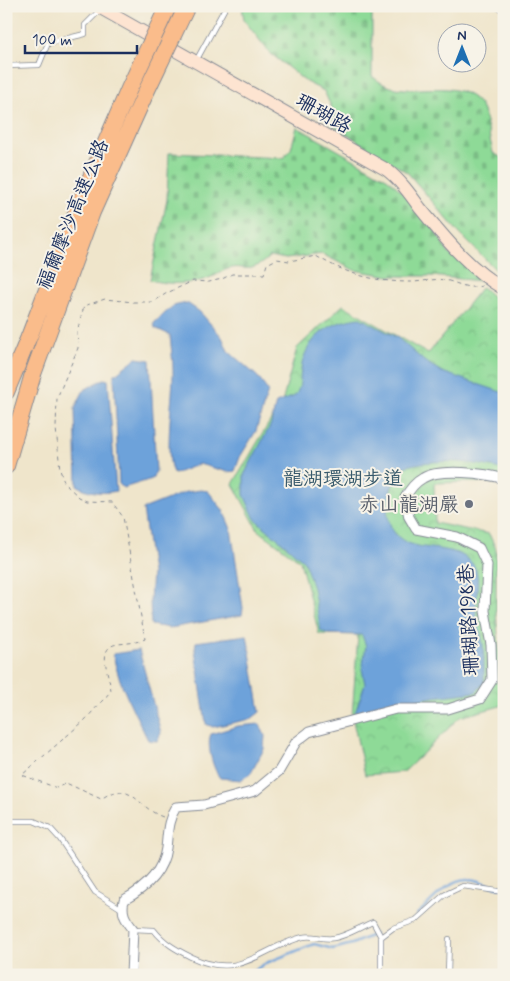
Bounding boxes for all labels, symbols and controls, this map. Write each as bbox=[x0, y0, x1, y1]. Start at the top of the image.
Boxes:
scale bar bbox=[25, 22, 138, 54]
north arrow bbox=[438, 22, 488, 72]
text: N bbox=[457, 27, 467, 45]
text: 100 m bbox=[32, 31, 72, 51]
street label: 珊瑚路 bbox=[290, 88, 357, 141]
street label: 福爾摩沙高速公路 bbox=[31, 134, 116, 294]
park label: 龍湖環湖步道 bbox=[283, 466, 403, 493]
place label: 赤山龍湖嚴 bbox=[359, 492, 459, 519]
marker: 赤山龍湖嚴 bbox=[463, 498, 475, 510]
street label: 珊瑚路198巷 bbox=[453, 562, 486, 676]

